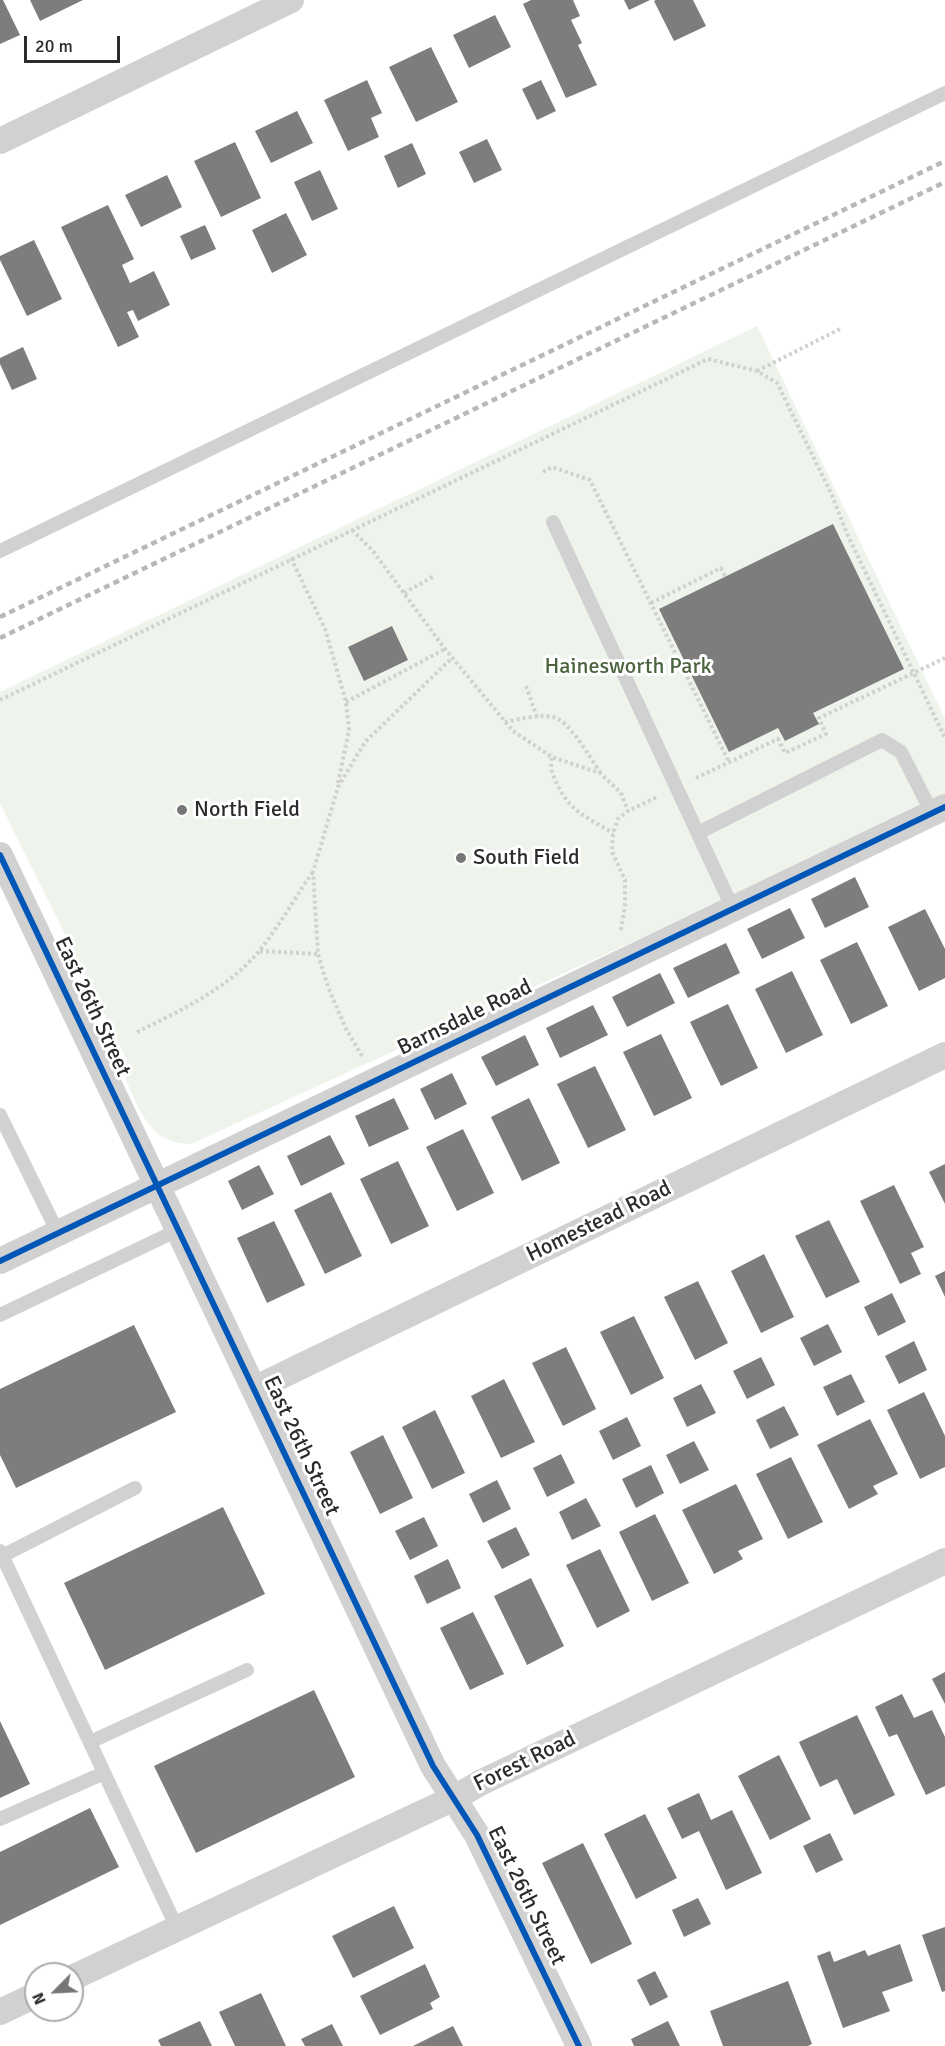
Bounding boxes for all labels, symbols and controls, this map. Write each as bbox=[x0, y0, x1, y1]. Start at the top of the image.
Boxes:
scale bar bbox=[27, 24, 123, 62]
text: 20 m bbox=[35, 35, 73, 57]
park label: Hainesworth Park bbox=[544, 654, 712, 680]
place label: North Field bbox=[194, 797, 300, 823]
marker: North Field bbox=[175, 803, 189, 817]
place label: South Field bbox=[473, 845, 580, 871]
marker: South Field bbox=[454, 851, 468, 865]
street label: East 26th Street bbox=[48, 933, 136, 1081]
street label: Barnsdale Road bbox=[394, 974, 536, 1062]
street label: Homestead Road bbox=[522, 1176, 676, 1268]
street label: East 26th Street bbox=[257, 1372, 345, 1520]
street label: Forest Road bbox=[470, 1726, 580, 1798]
street label: East 26th Street bbox=[481, 1822, 571, 1970]
north arrow bbox=[24, 1962, 84, 2022]
text: N bbox=[28, 1989, 51, 2008]

